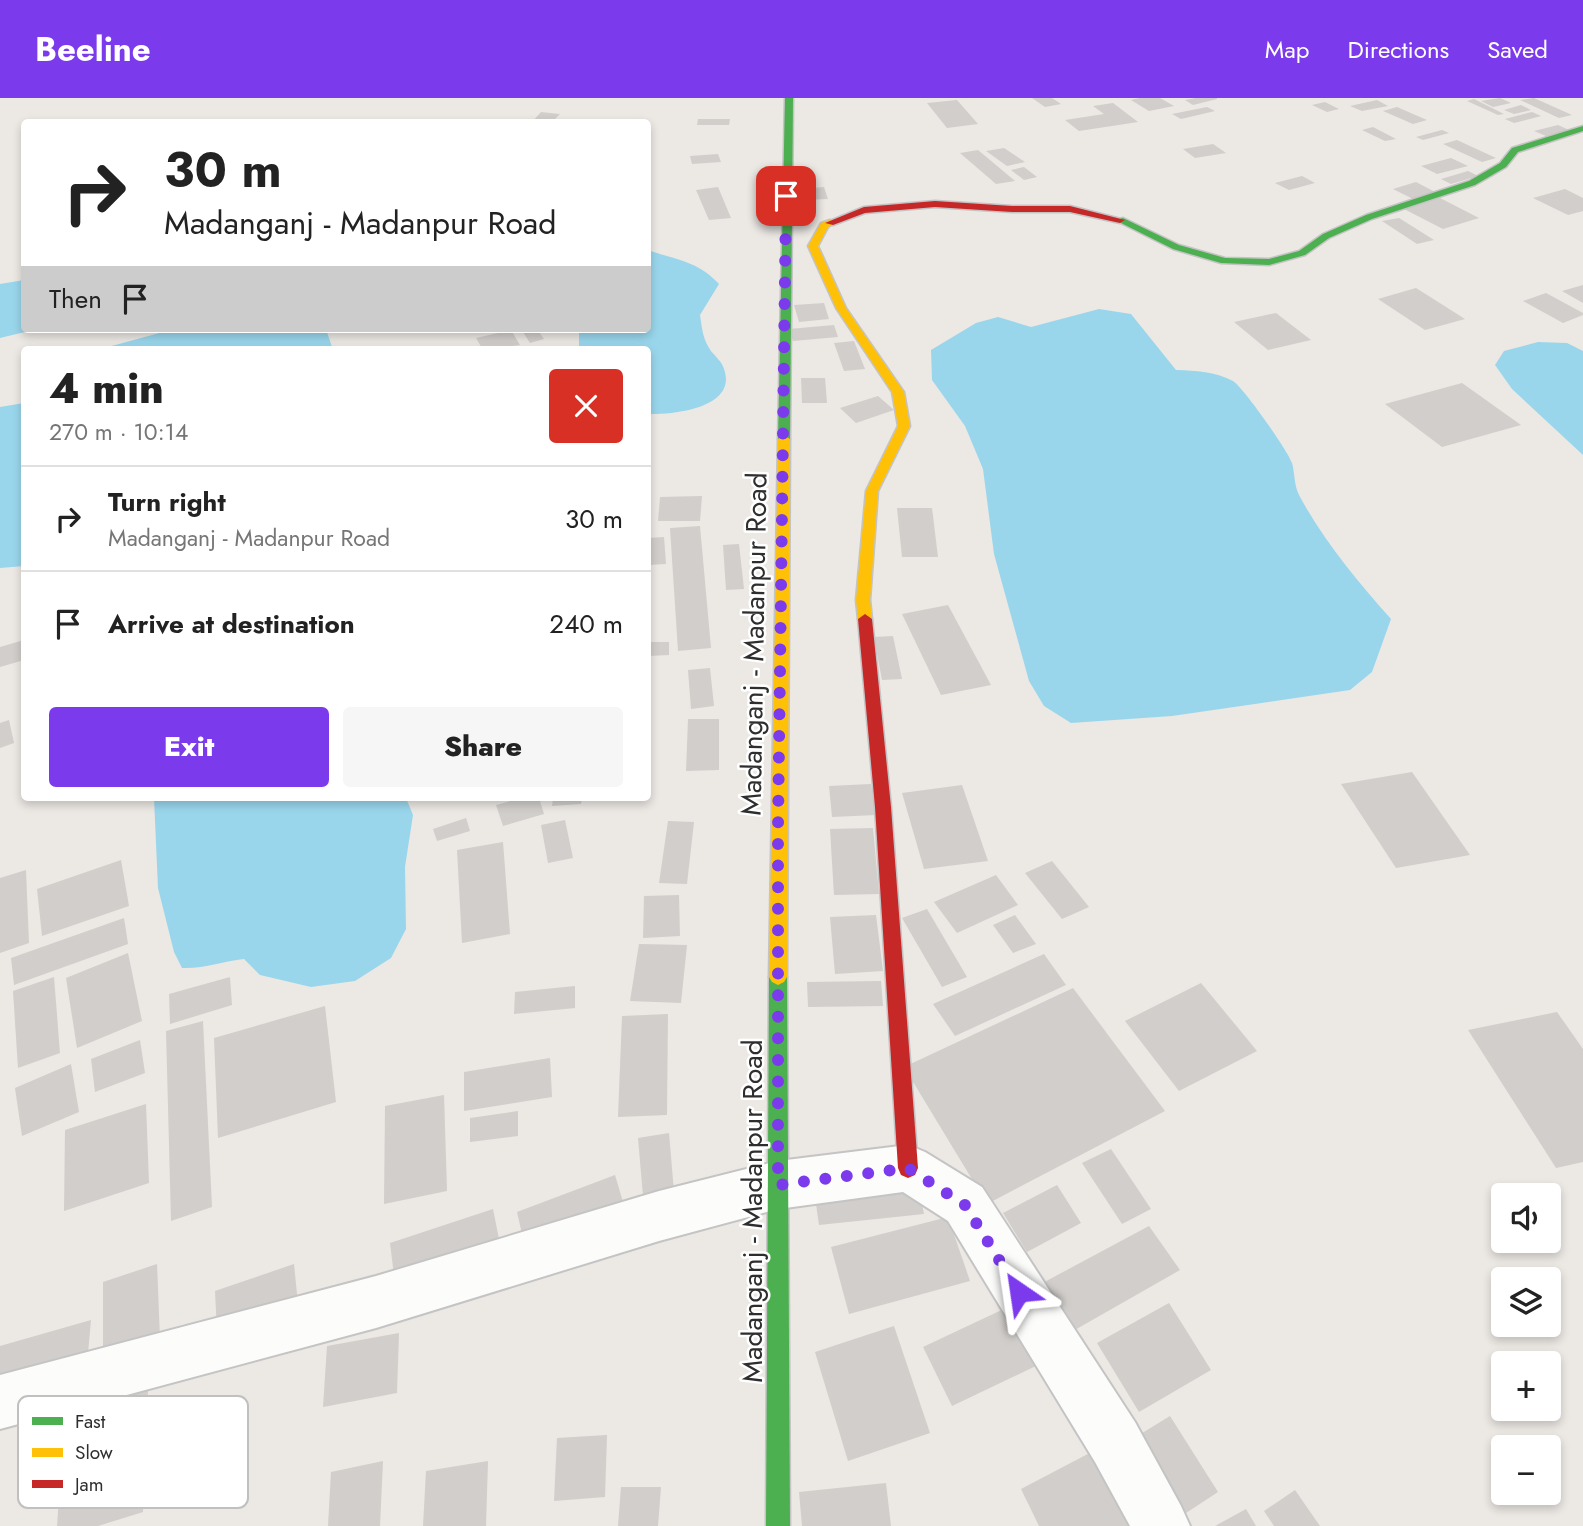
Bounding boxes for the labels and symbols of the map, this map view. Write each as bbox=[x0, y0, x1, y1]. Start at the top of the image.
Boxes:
pin bbox=[756, 166, 816, 226]
street label: Madanganj - Madanpur Road bbox=[731, 472, 777, 816]
street label: Madanganj - Madanpur Road bbox=[732, 1039, 773, 1383]
position arrow bbox=[982, 1255, 1056, 1329]
legend bbox=[18, 1396, 248, 1508]
text: Fast bbox=[75, 1408, 106, 1435]
text: Slow bbox=[75, 1439, 113, 1466]
text: Jam bbox=[72, 1471, 104, 1498]

